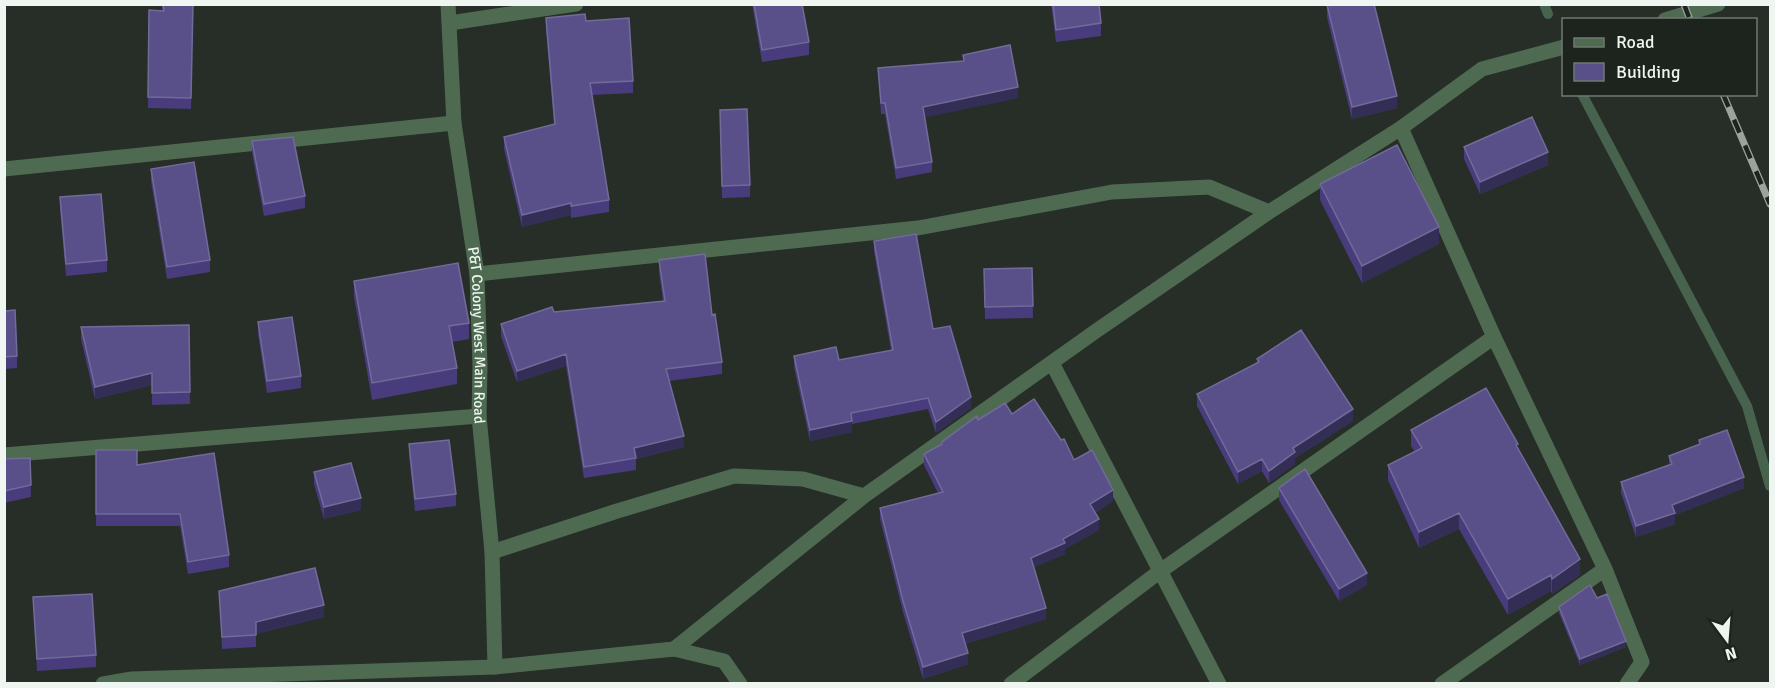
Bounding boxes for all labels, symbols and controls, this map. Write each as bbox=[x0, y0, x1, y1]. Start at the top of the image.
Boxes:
legend bbox=[1562, 18, 1757, 96]
text: Road bbox=[1616, 31, 1655, 53]
text: Building bbox=[1616, 61, 1680, 83]
street label: P&T Colony West Main Road bbox=[464, 245, 489, 425]
north arrow bbox=[1697, 610, 1757, 670]
text: N bbox=[1723, 642, 1739, 665]

